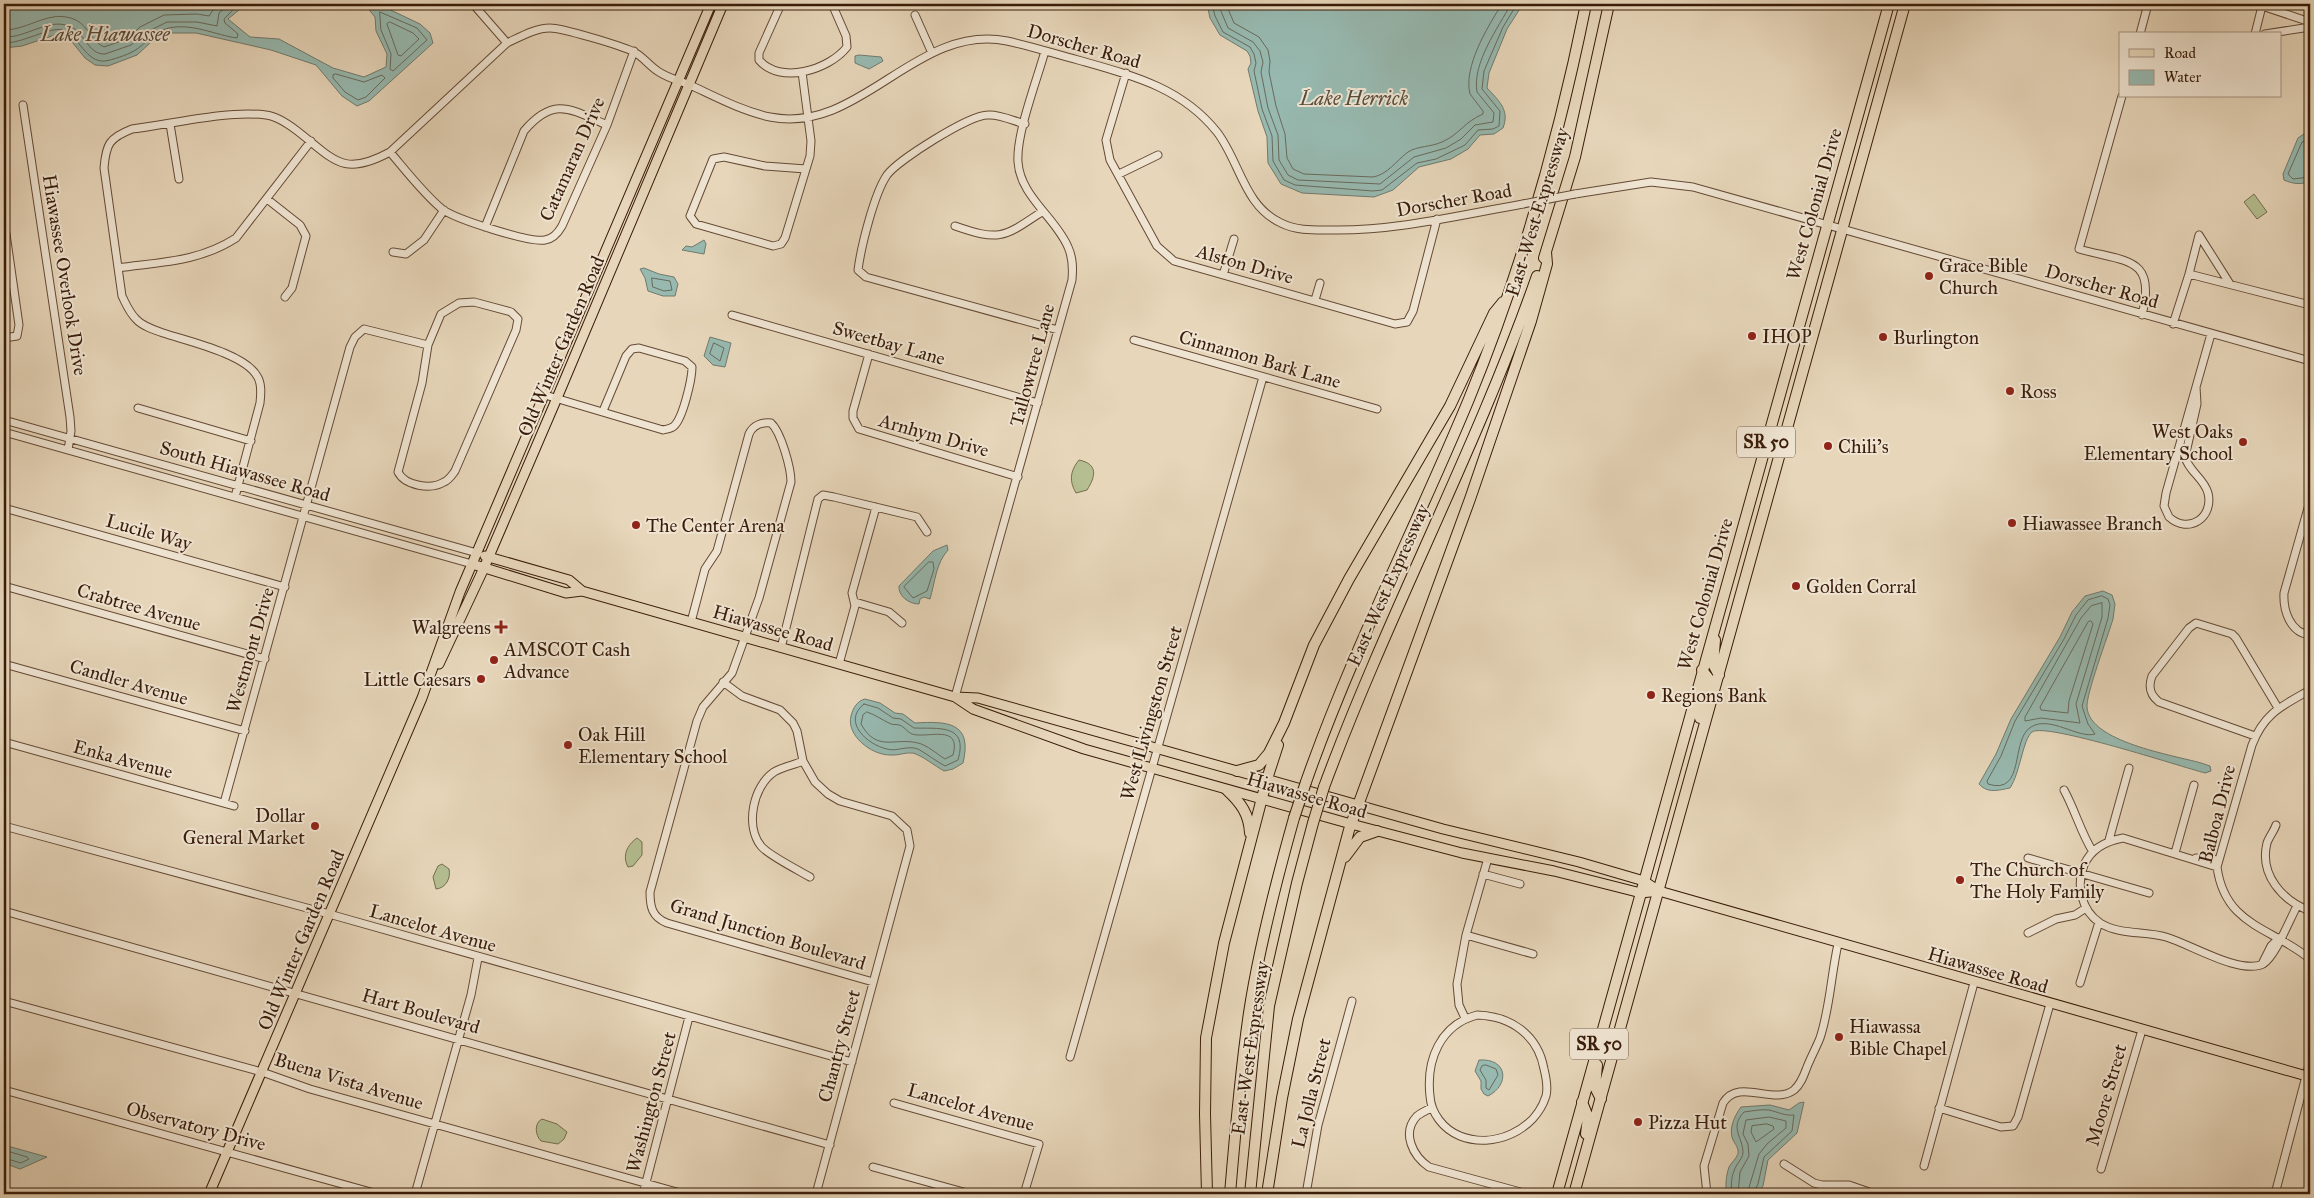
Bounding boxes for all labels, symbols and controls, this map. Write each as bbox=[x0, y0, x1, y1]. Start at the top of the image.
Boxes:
street label: Dorscher Road bbox=[1025, 19, 1144, 73]
water label: Lake Hiawassee bbox=[39, 22, 170, 46]
legend bbox=[2119, 32, 2282, 98]
text: Road bbox=[2164, 44, 2196, 62]
text: Water bbox=[2164, 68, 2201, 86]
water label: Lake Herrick bbox=[1299, 86, 1408, 110]
street label: Catamaran Drive bbox=[534, 93, 610, 225]
street label: East-West Expressway bbox=[1500, 124, 1574, 299]
street label: West Colonial Drive bbox=[1781, 125, 1847, 283]
street label: Hiawassee Overlook Drive bbox=[38, 173, 92, 377]
street label: Dorscher Road bbox=[1394, 178, 1514, 221]
street label: Alston Drive bbox=[1193, 239, 1296, 289]
street label: Old Winter Garden Road bbox=[513, 252, 610, 440]
place label: Grace Bible Church bbox=[1939, 254, 2028, 299]
street label: Dorscher Road bbox=[2043, 259, 2162, 313]
marker: Grace Bible Church bbox=[1923, 270, 1935, 282]
street label: Tallowtree Lane bbox=[1005, 301, 1059, 429]
street label: Sweetbay Lane bbox=[830, 316, 948, 370]
street label: Cinnamon Bark Lane bbox=[1176, 325, 1344, 393]
place label: IHOP bbox=[1762, 325, 1812, 348]
place label: Burlington bbox=[1893, 326, 1979, 350]
marker: IHOP bbox=[1746, 330, 1758, 342]
marker: Burlington bbox=[1877, 331, 1889, 343]
place label: Ross bbox=[2020, 380, 2057, 403]
marker: Ross bbox=[2004, 385, 2016, 397]
street label: Arnhym Drive bbox=[875, 408, 992, 462]
place label: West Oaks Elementary School bbox=[2084, 420, 2234, 465]
road number: SR 50 bbox=[1737, 427, 1795, 458]
place label: Chili's bbox=[1838, 435, 1889, 458]
street label: South Hiawassee Road bbox=[157, 436, 333, 506]
marker: West Oaks Elementary School bbox=[2237, 436, 2249, 448]
marker: Chili's bbox=[1822, 440, 1834, 452]
street label: East-West Expressway bbox=[1342, 499, 1435, 670]
street label: Lucile Way bbox=[103, 509, 196, 556]
place label: Hiawassee Branch bbox=[2022, 512, 2163, 535]
place label: The Center Arena bbox=[646, 514, 785, 537]
street label: West Colonial Drive bbox=[1672, 515, 1738, 673]
marker: Hiawassee Branch bbox=[2006, 517, 2018, 529]
marker: The Center Arena bbox=[630, 519, 642, 531]
place label: Golden Corral bbox=[1806, 575, 1917, 598]
street label: Crabtree Avenue bbox=[74, 578, 204, 636]
marker: Golden Corral bbox=[1790, 580, 1802, 592]
street label: Westmont Drive bbox=[221, 585, 279, 715]
street label: Hiawassee Road bbox=[710, 600, 836, 656]
place label: Walgreens bbox=[412, 616, 491, 640]
marker: Walgreens bbox=[495, 621, 507, 633]
street label: West Livingston Street bbox=[1115, 623, 1188, 803]
place label: AMSCOT Cash Advance bbox=[503, 638, 631, 683]
street label: Candler Avenue bbox=[67, 654, 191, 710]
marker: AMSCOT Cash Advance bbox=[488, 654, 500, 666]
place label: Little Caesars bbox=[363, 668, 471, 691]
marker: Little Caesars bbox=[475, 673, 487, 685]
place label: Regions Bank bbox=[1661, 684, 1767, 708]
marker: Regions Bank bbox=[1645, 689, 1657, 701]
place label: Oak Hill Elementary School bbox=[578, 723, 728, 768]
street label: Enka Avenue bbox=[71, 735, 175, 783]
marker: Oak Hill Elementary School bbox=[562, 739, 574, 751]
street label: Balboa Drive bbox=[2194, 762, 2240, 866]
street label: Hiawassee Road bbox=[1244, 767, 1370, 823]
place label: Dollar General Market bbox=[183, 804, 306, 849]
marker: Dollar General Market bbox=[309, 820, 321, 832]
street label: Old Winter Garden Road bbox=[253, 846, 350, 1034]
place label: The Church of The Holy Family bbox=[1970, 858, 2105, 903]
marker: The Church of The Holy Family bbox=[1954, 874, 1966, 886]
street label: Grand Junction Boulevard bbox=[667, 893, 869, 976]
street label: Lancelot Avenue bbox=[367, 899, 499, 957]
street label: Hiawassee Road bbox=[1925, 942, 2051, 998]
street label: East-West Expressway bbox=[1226, 958, 1274, 1136]
street label: Hart Boulevard bbox=[359, 983, 483, 1039]
street label: Chantry Street bbox=[813, 987, 865, 1105]
place label: Hiawassa Bible Chapel bbox=[1849, 1015, 1948, 1060]
road number: SR 50 bbox=[1570, 1028, 1628, 1060]
street label: Washington Street bbox=[621, 1029, 682, 1175]
marker: Hiawassa Bible Chapel bbox=[1833, 1031, 1845, 1043]
street label: La Jolla Street bbox=[1286, 1035, 1337, 1151]
street label: Moore Street bbox=[2080, 1041, 2132, 1149]
street label: Buena Vista Avenue bbox=[272, 1047, 426, 1115]
street label: Lancelot Avenue bbox=[905, 1078, 1037, 1136]
street label: Observatory Drive bbox=[124, 1096, 268, 1156]
place label: Pizza Hut bbox=[1648, 1111, 1727, 1134]
marker: Pizza Hut bbox=[1632, 1116, 1644, 1128]

